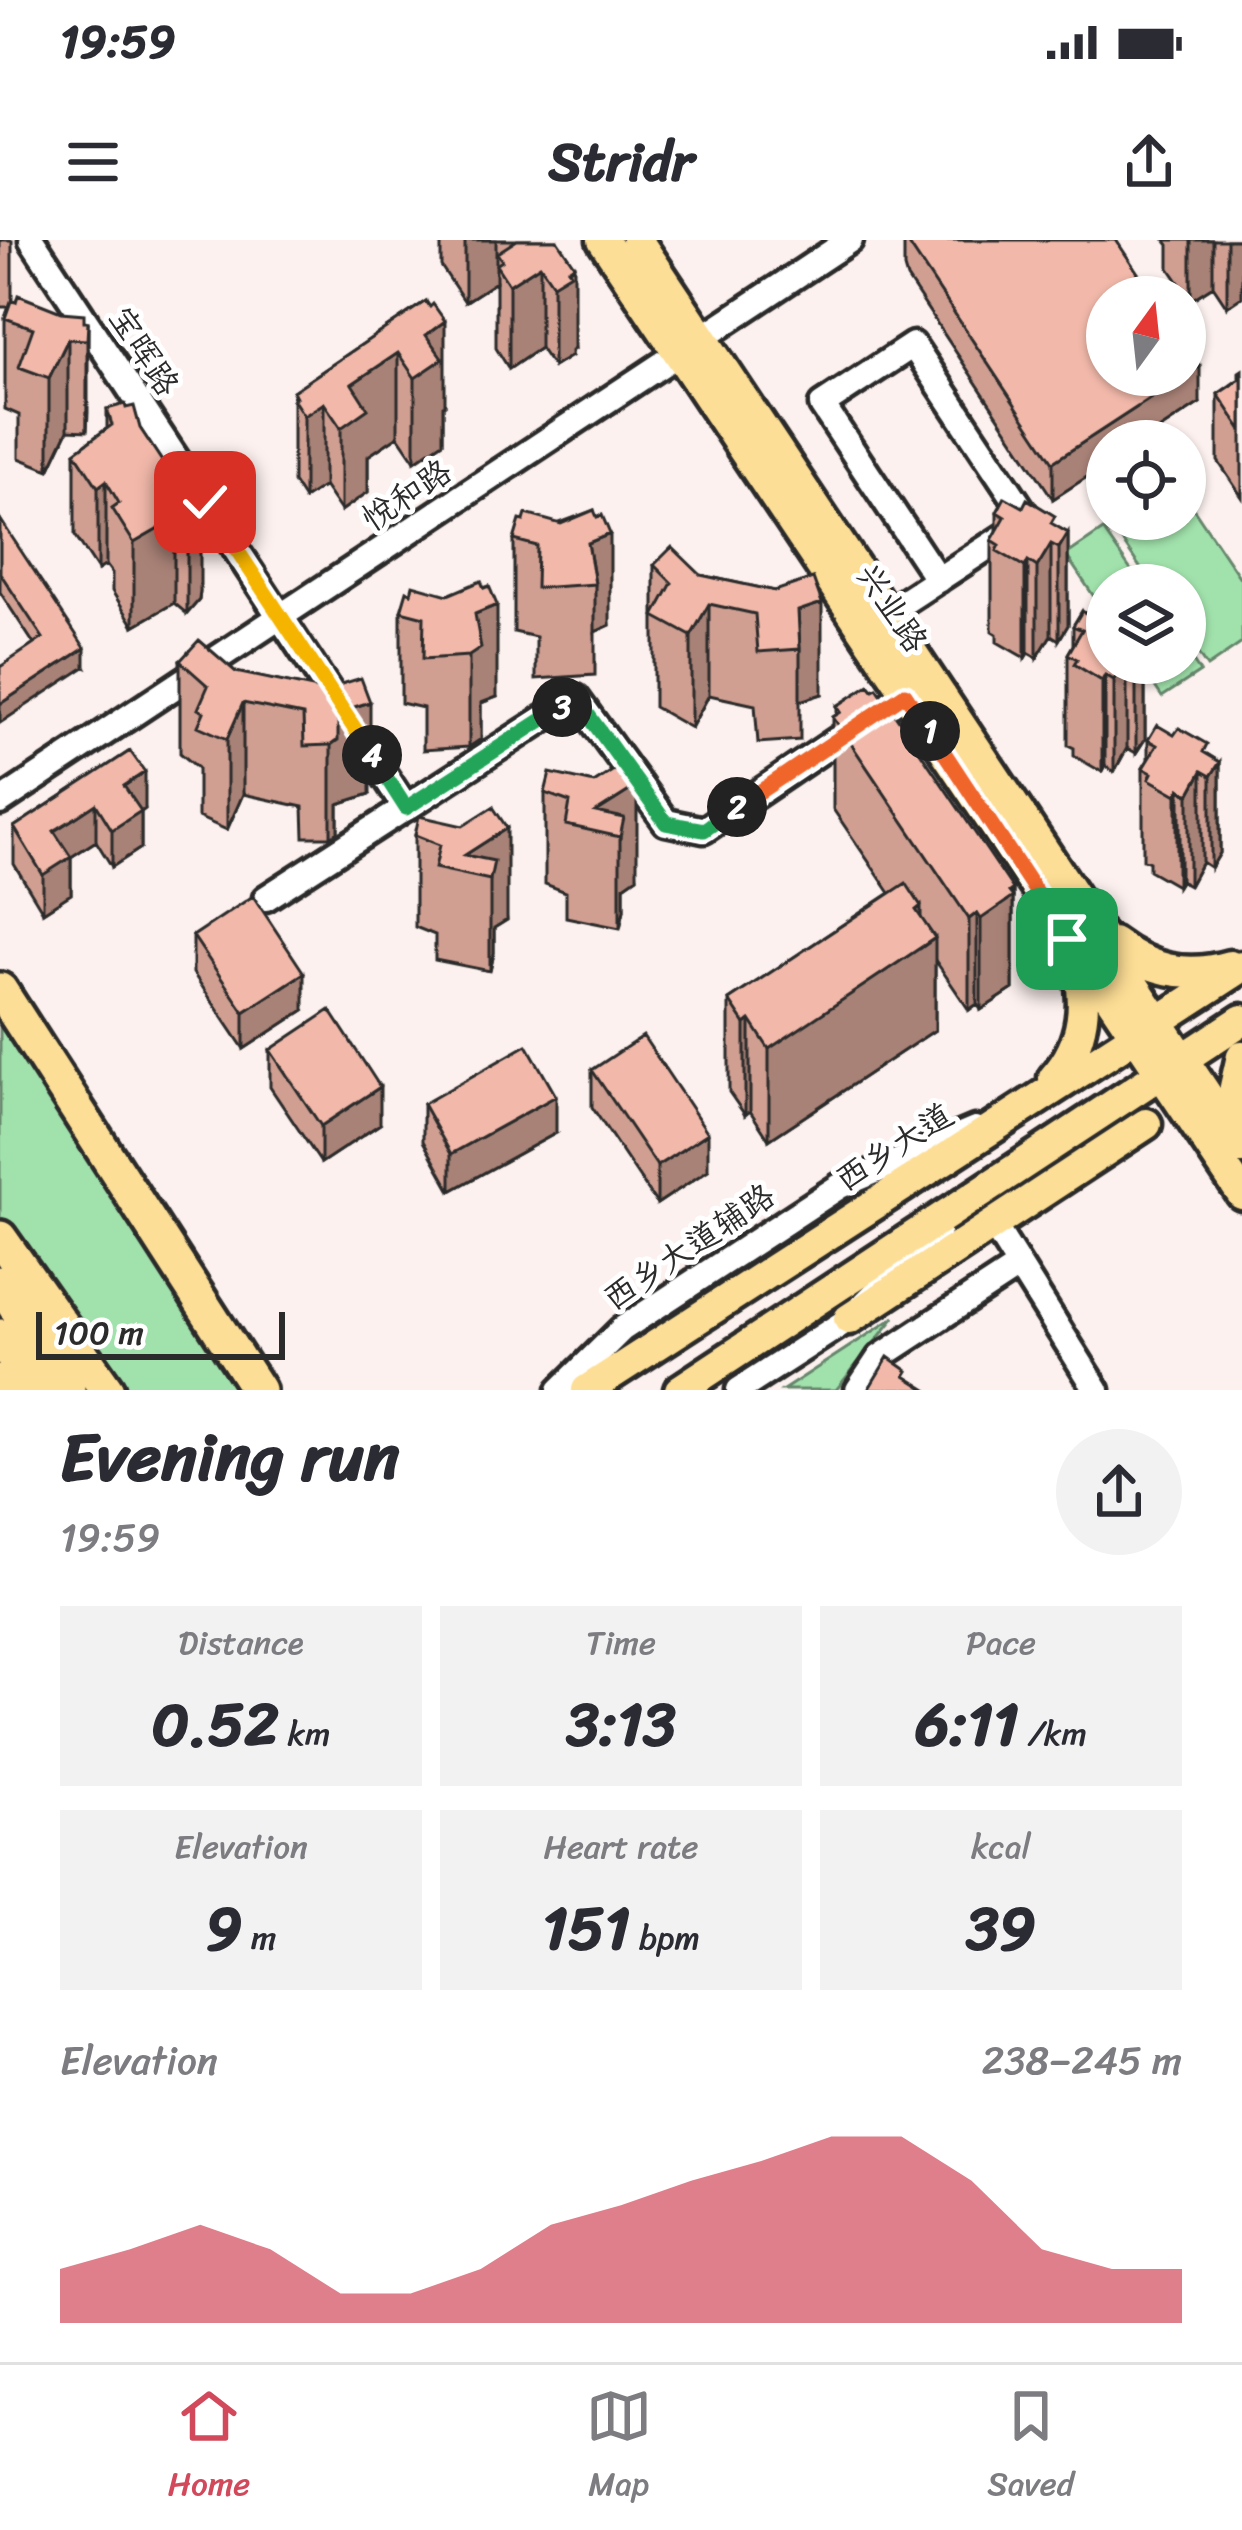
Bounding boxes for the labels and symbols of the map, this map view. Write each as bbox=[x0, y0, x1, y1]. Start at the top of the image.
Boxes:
north arrow bbox=[1086, 276, 1206, 396]
street label: 宝晖路 bbox=[93, 294, 195, 408]
street label: 悦和路 bbox=[350, 443, 464, 547]
pin bbox=[154, 451, 256, 553]
street label: 兴业路 bbox=[840, 551, 944, 665]
pin: 3 bbox=[532, 677, 592, 737]
pin: 1 bbox=[900, 701, 960, 761]
pin: 4 bbox=[342, 725, 402, 785]
pin: 2 bbox=[707, 777, 767, 837]
pin bbox=[1016, 888, 1118, 990]
street label: 西乡大道 bbox=[823, 1087, 965, 1207]
street label: 西乡大道辅路 bbox=[591, 1168, 787, 1326]
scale bar bbox=[36, 1306, 285, 1359]

